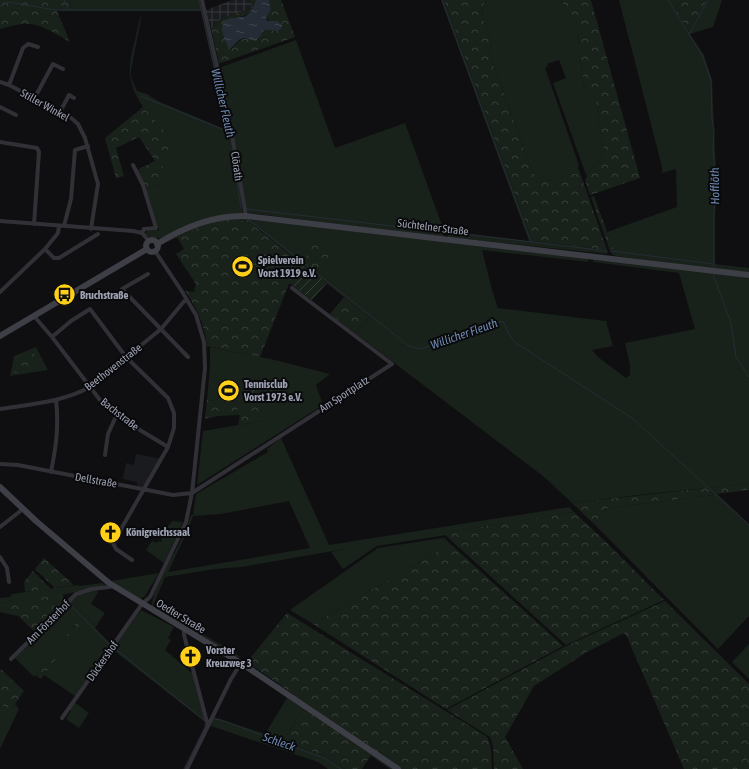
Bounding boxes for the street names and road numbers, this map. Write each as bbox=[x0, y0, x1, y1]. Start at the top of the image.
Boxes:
street label: Stiller Winkel bbox=[18, 87, 72, 123]
street label: Clörath bbox=[229, 151, 245, 181]
street label: Süchtelner Straße bbox=[397, 217, 469, 237]
street label: Beethovenstraße bbox=[82, 341, 144, 393]
street label: Am Sportplatz bbox=[317, 374, 371, 414]
street label: Bachstraße bbox=[99, 395, 141, 433]
street label: Dellstraße bbox=[74, 470, 118, 490]
street label: Oedter Straße bbox=[154, 597, 208, 635]
street label: Am Försterhof bbox=[24, 598, 72, 646]
street label: Dückershof bbox=[84, 639, 120, 683]

